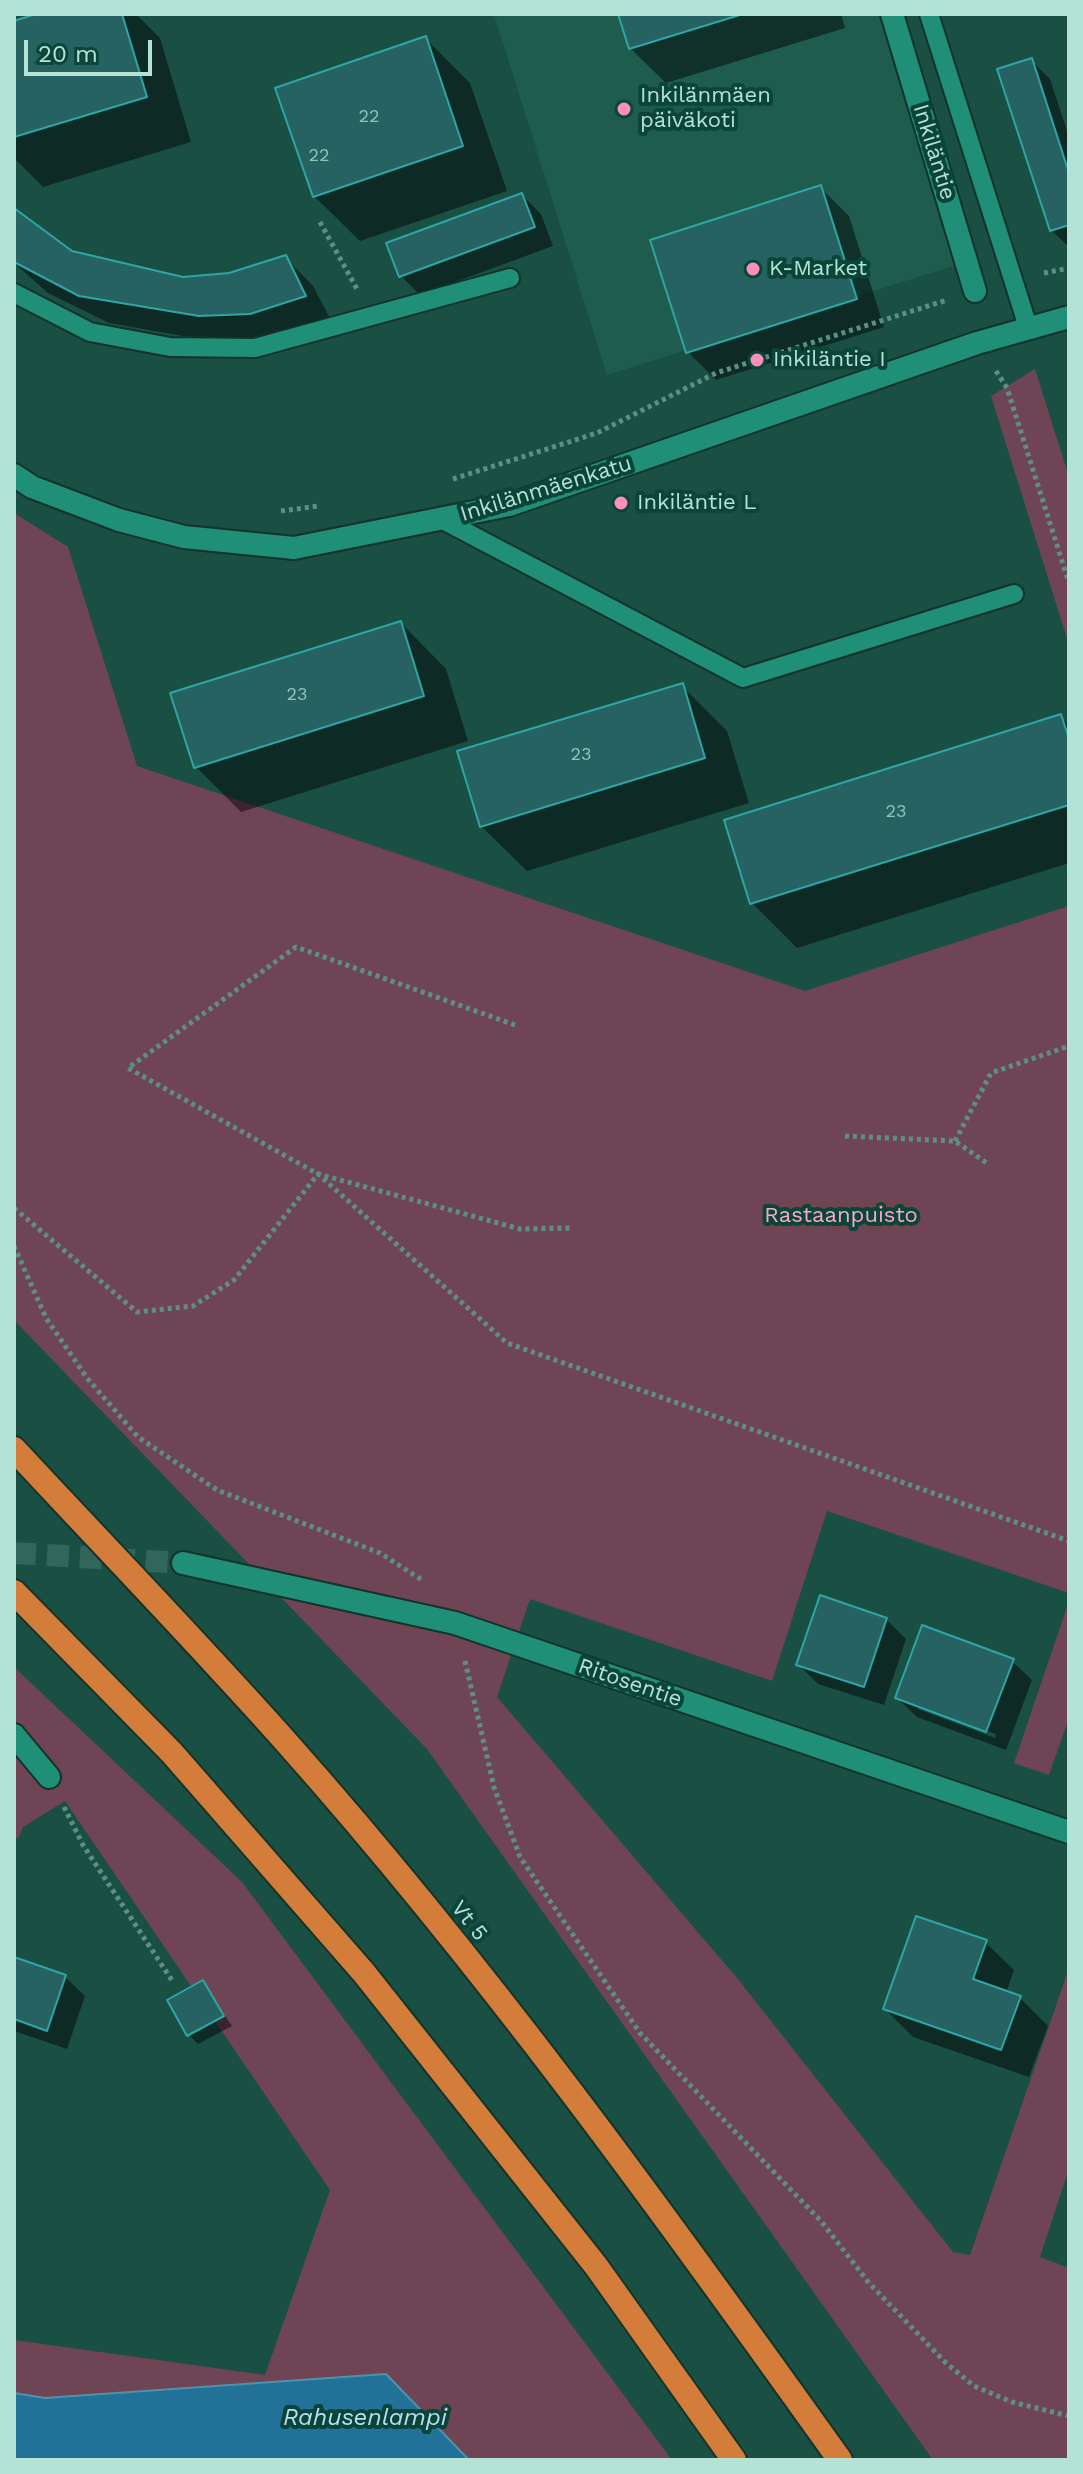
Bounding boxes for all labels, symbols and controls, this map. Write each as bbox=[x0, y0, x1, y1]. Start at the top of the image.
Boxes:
scale bar bbox=[28, 24, 156, 74]
text: 20 m bbox=[38, 40, 98, 68]
place label: Inkilänmäen päiväkoti bbox=[640, 83, 771, 134]
marker: Inkilänmäen päiväkoti bbox=[615, 100, 633, 118]
street label: Inkiläntie bbox=[907, 101, 961, 203]
house number: 22 bbox=[359, 106, 379, 128]
house number: 22 bbox=[309, 145, 329, 167]
place label: K-Market bbox=[769, 256, 867, 282]
marker: K-Market bbox=[744, 260, 762, 278]
place label: Inkiläntie I bbox=[773, 347, 886, 373]
marker: Inkiläntie I bbox=[748, 351, 766, 369]
street label: Inkilänmäenkatu bbox=[457, 450, 635, 528]
place label: Inkiläntie L bbox=[637, 490, 756, 516]
marker: Inkiläntie L bbox=[612, 494, 630, 512]
house number: 23 bbox=[287, 684, 307, 706]
house number: 23 bbox=[571, 744, 591, 766]
house number: 23 bbox=[886, 801, 906, 823]
park label: Rastaanpuisto bbox=[764, 1203, 918, 1229]
street label: Ritosentie bbox=[574, 1653, 686, 1713]
street label: Vt 5 bbox=[445, 1896, 493, 1946]
water label: Rahusenlampi bbox=[283, 2404, 447, 2432]

